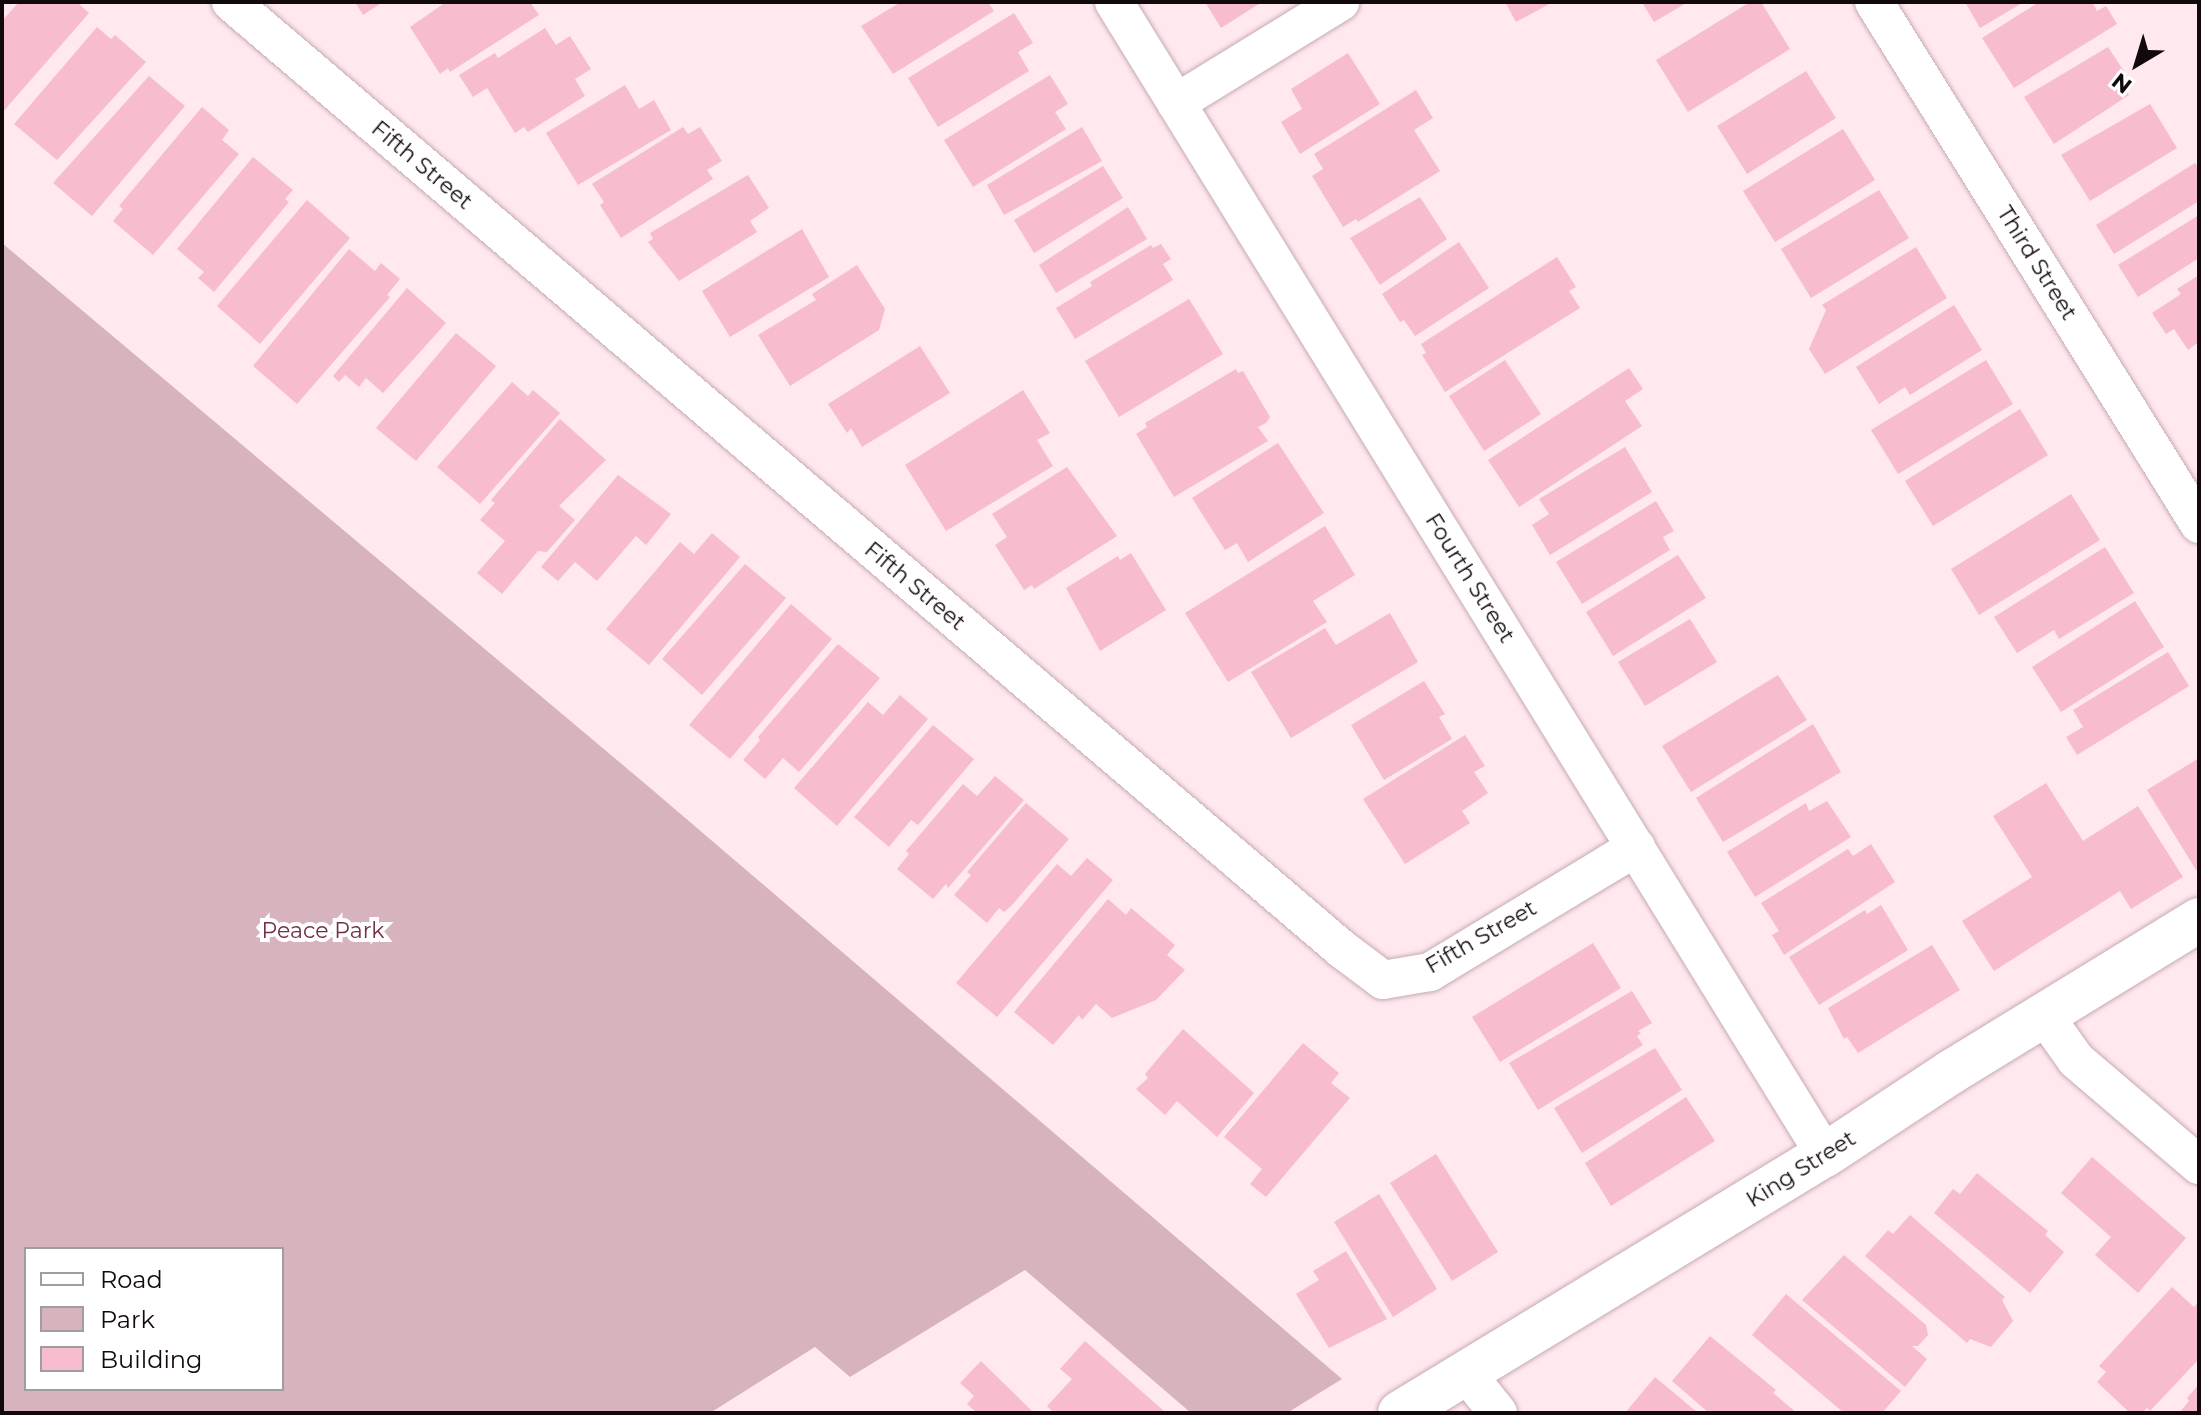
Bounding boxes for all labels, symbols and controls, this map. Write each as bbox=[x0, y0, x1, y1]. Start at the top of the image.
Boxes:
north arrow bbox=[2097, 24, 2177, 104]
text: N bbox=[2107, 67, 2137, 99]
street label: Fifth Street bbox=[366, 115, 478, 215]
street label: Third Street bbox=[1992, 201, 2082, 325]
street label: Fourth Street bbox=[1420, 509, 1520, 647]
street label: Fifth Street bbox=[859, 536, 971, 636]
street label: Fifth Street bbox=[1421, 895, 1541, 979]
park label: Peace Park bbox=[262, 918, 384, 944]
street label: King Street bbox=[1742, 1125, 1860, 1213]
legend bbox=[24, 1247, 284, 1391]
text: Road bbox=[100, 1265, 163, 1294]
text: Park bbox=[100, 1305, 155, 1334]
text: Building bbox=[100, 1345, 203, 1374]

